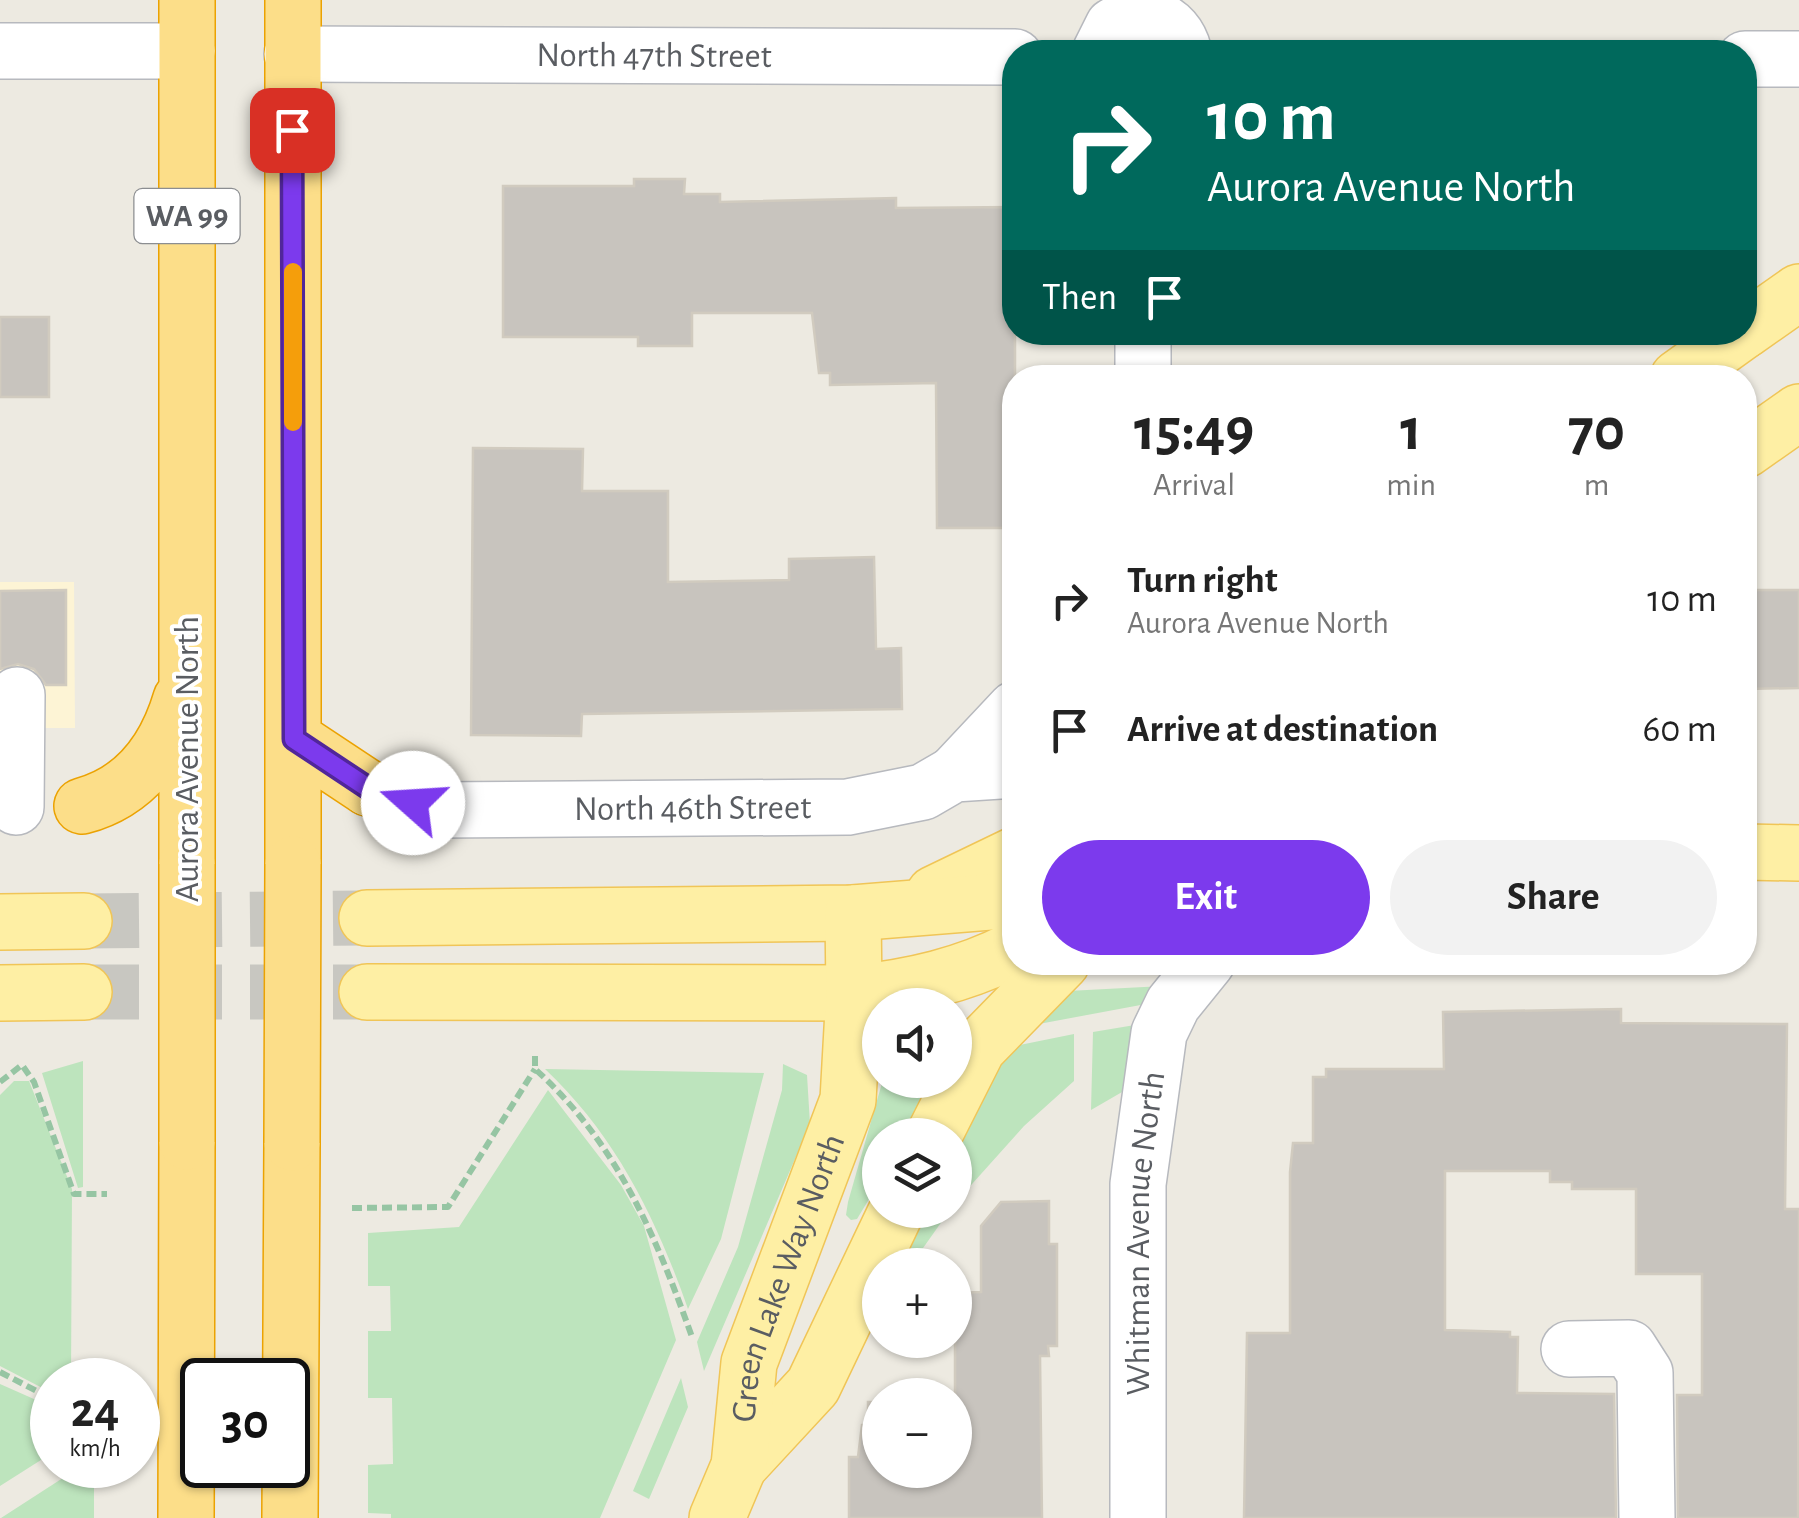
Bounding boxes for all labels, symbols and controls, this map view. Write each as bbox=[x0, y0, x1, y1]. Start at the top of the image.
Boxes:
street label: North 47th Street bbox=[536, 38, 772, 73]
icon: right bbox=[1042, 80, 1172, 210]
text: 10 m bbox=[1207, 83, 1336, 153]
pin bbox=[250, 88, 335, 173]
icon: arrive bbox=[265, 103, 320, 158]
text: Aurora Avenue North bbox=[1207, 165, 1575, 210]
road number: WA 99 bbox=[134, 189, 240, 243]
icon: arrive bbox=[1137, 270, 1192, 325]
text: Then bbox=[1042, 279, 1117, 317]
text: 15:49 bbox=[1134, 401, 1254, 461]
text: 1 bbox=[1400, 401, 1422, 461]
text: 70 bbox=[1568, 401, 1625, 461]
text: Arrival bbox=[1153, 469, 1235, 501]
text: min bbox=[1386, 469, 1436, 501]
text: m bbox=[1584, 469, 1609, 501]
text: Turn right bbox=[1127, 562, 1277, 600]
icon: right bbox=[1042, 573, 1097, 628]
text: 10 m bbox=[1647, 581, 1717, 619]
text: Aurora Avenue North bbox=[1127, 607, 1389, 639]
street label: Aurora Avenue North bbox=[170, 616, 205, 902]
icon: arrive bbox=[1042, 703, 1097, 758]
text: Arrive at destination bbox=[1127, 711, 1438, 749]
text: 60 m bbox=[1642, 711, 1717, 749]
position arrow bbox=[361, 751, 465, 855]
street label: North 46th Street bbox=[574, 790, 811, 826]
button: Exit bbox=[1042, 840, 1370, 955]
button: Share bbox=[1390, 840, 1717, 955]
map controls bbox=[862, 988, 972, 1488]
button: sound bbox=[862, 988, 972, 1098]
street label: Whitman Avenue North bbox=[1120, 1069, 1171, 1396]
button: layers bbox=[862, 1118, 972, 1228]
street label: Green Lake Way North bbox=[726, 1129, 851, 1424]
button: + bbox=[862, 1248, 972, 1358]
speed limit sign: 30 bbox=[180, 1358, 310, 1488]
button: − bbox=[862, 1378, 972, 1488]
text: 24 bbox=[71, 1386, 119, 1436]
text: km/h bbox=[69, 1436, 121, 1461]

